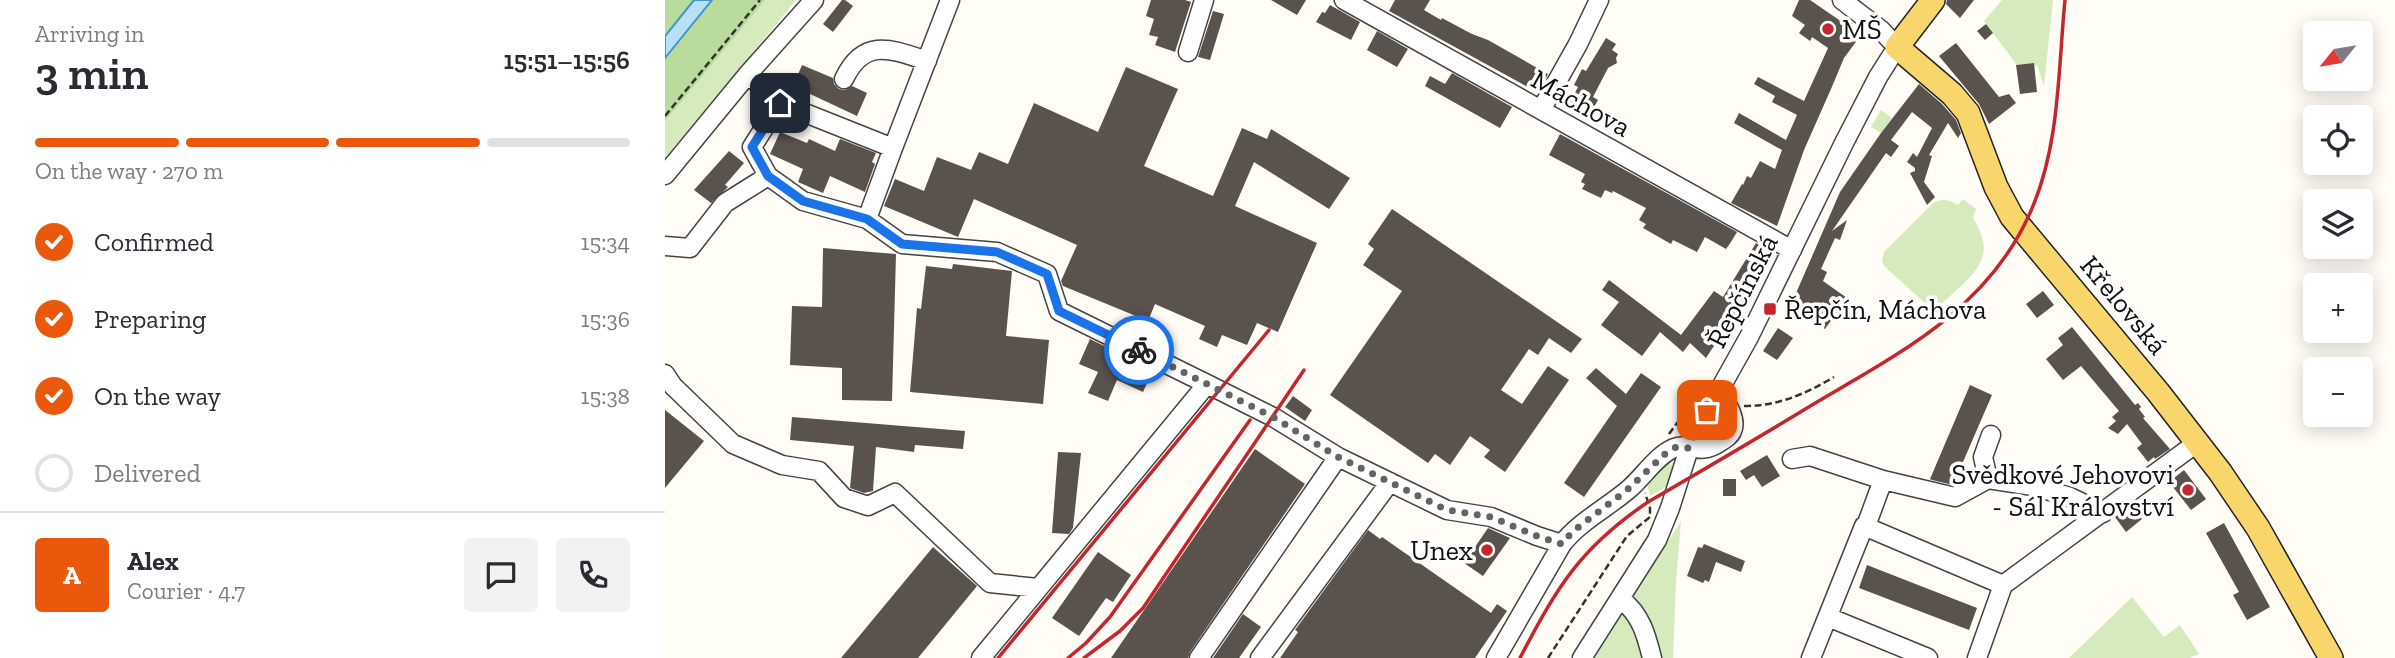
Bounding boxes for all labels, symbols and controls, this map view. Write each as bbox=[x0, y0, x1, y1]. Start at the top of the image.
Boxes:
place label: MŠ bbox=[1842, 13, 1882, 46]
text: Arriving in bbox=[35, 20, 144, 48]
marker: MŠ bbox=[1820, 21, 1836, 37]
north arrow bbox=[2303, 21, 2373, 91]
map controls bbox=[2303, 21, 2373, 427]
text: 15:51–15:56 bbox=[504, 44, 630, 76]
text: 3 min bbox=[35, 46, 148, 101]
street label: Máchova bbox=[1526, 62, 1637, 144]
pin bbox=[750, 73, 810, 133]
icon: home bbox=[761, 84, 799, 122]
button: locate bbox=[2303, 105, 2373, 175]
text: On the way · 270 m bbox=[35, 157, 223, 185]
button: layers bbox=[2303, 189, 2373, 259]
icon: check bbox=[35, 223, 73, 261]
text: Confirmed bbox=[94, 226, 214, 258]
text: 15:34 bbox=[581, 228, 630, 256]
street label: Řepčínská bbox=[1699, 228, 1785, 353]
street label: Křelovská bbox=[2073, 249, 2175, 361]
button: + bbox=[2303, 273, 2373, 343]
place label: Řepčín, Máchova bbox=[1784, 293, 1987, 326]
icon: check bbox=[35, 300, 73, 338]
marker: Řepčín, Máchova bbox=[1762, 301, 1778, 317]
text: Preparing bbox=[94, 303, 206, 335]
text: 15:36 bbox=[581, 305, 630, 333]
courier bbox=[1104, 315, 1174, 385]
icon: bike bbox=[1120, 331, 1158, 369]
button: − bbox=[2303, 357, 2373, 427]
icon: check bbox=[35, 377, 73, 415]
text: On the way bbox=[94, 380, 221, 412]
pin bbox=[1677, 380, 1737, 440]
text: 15:38 bbox=[581, 382, 630, 410]
icon: bag bbox=[1688, 391, 1726, 429]
text: Delivered bbox=[94, 457, 201, 489]
place label: Svědkové Jehovovi - Sál Království bbox=[1952, 458, 2174, 523]
marker: Svědkové Jehovovi - Sál Království bbox=[2180, 482, 2196, 498]
place label: Unex bbox=[1410, 534, 1473, 567]
button: chat bbox=[464, 538, 538, 612]
button: phone bbox=[556, 538, 630, 612]
marker: Unex bbox=[1479, 542, 1495, 558]
text: Alex bbox=[127, 545, 179, 577]
text: A bbox=[63, 559, 81, 591]
text: Courier · 4.7 bbox=[127, 577, 245, 605]

